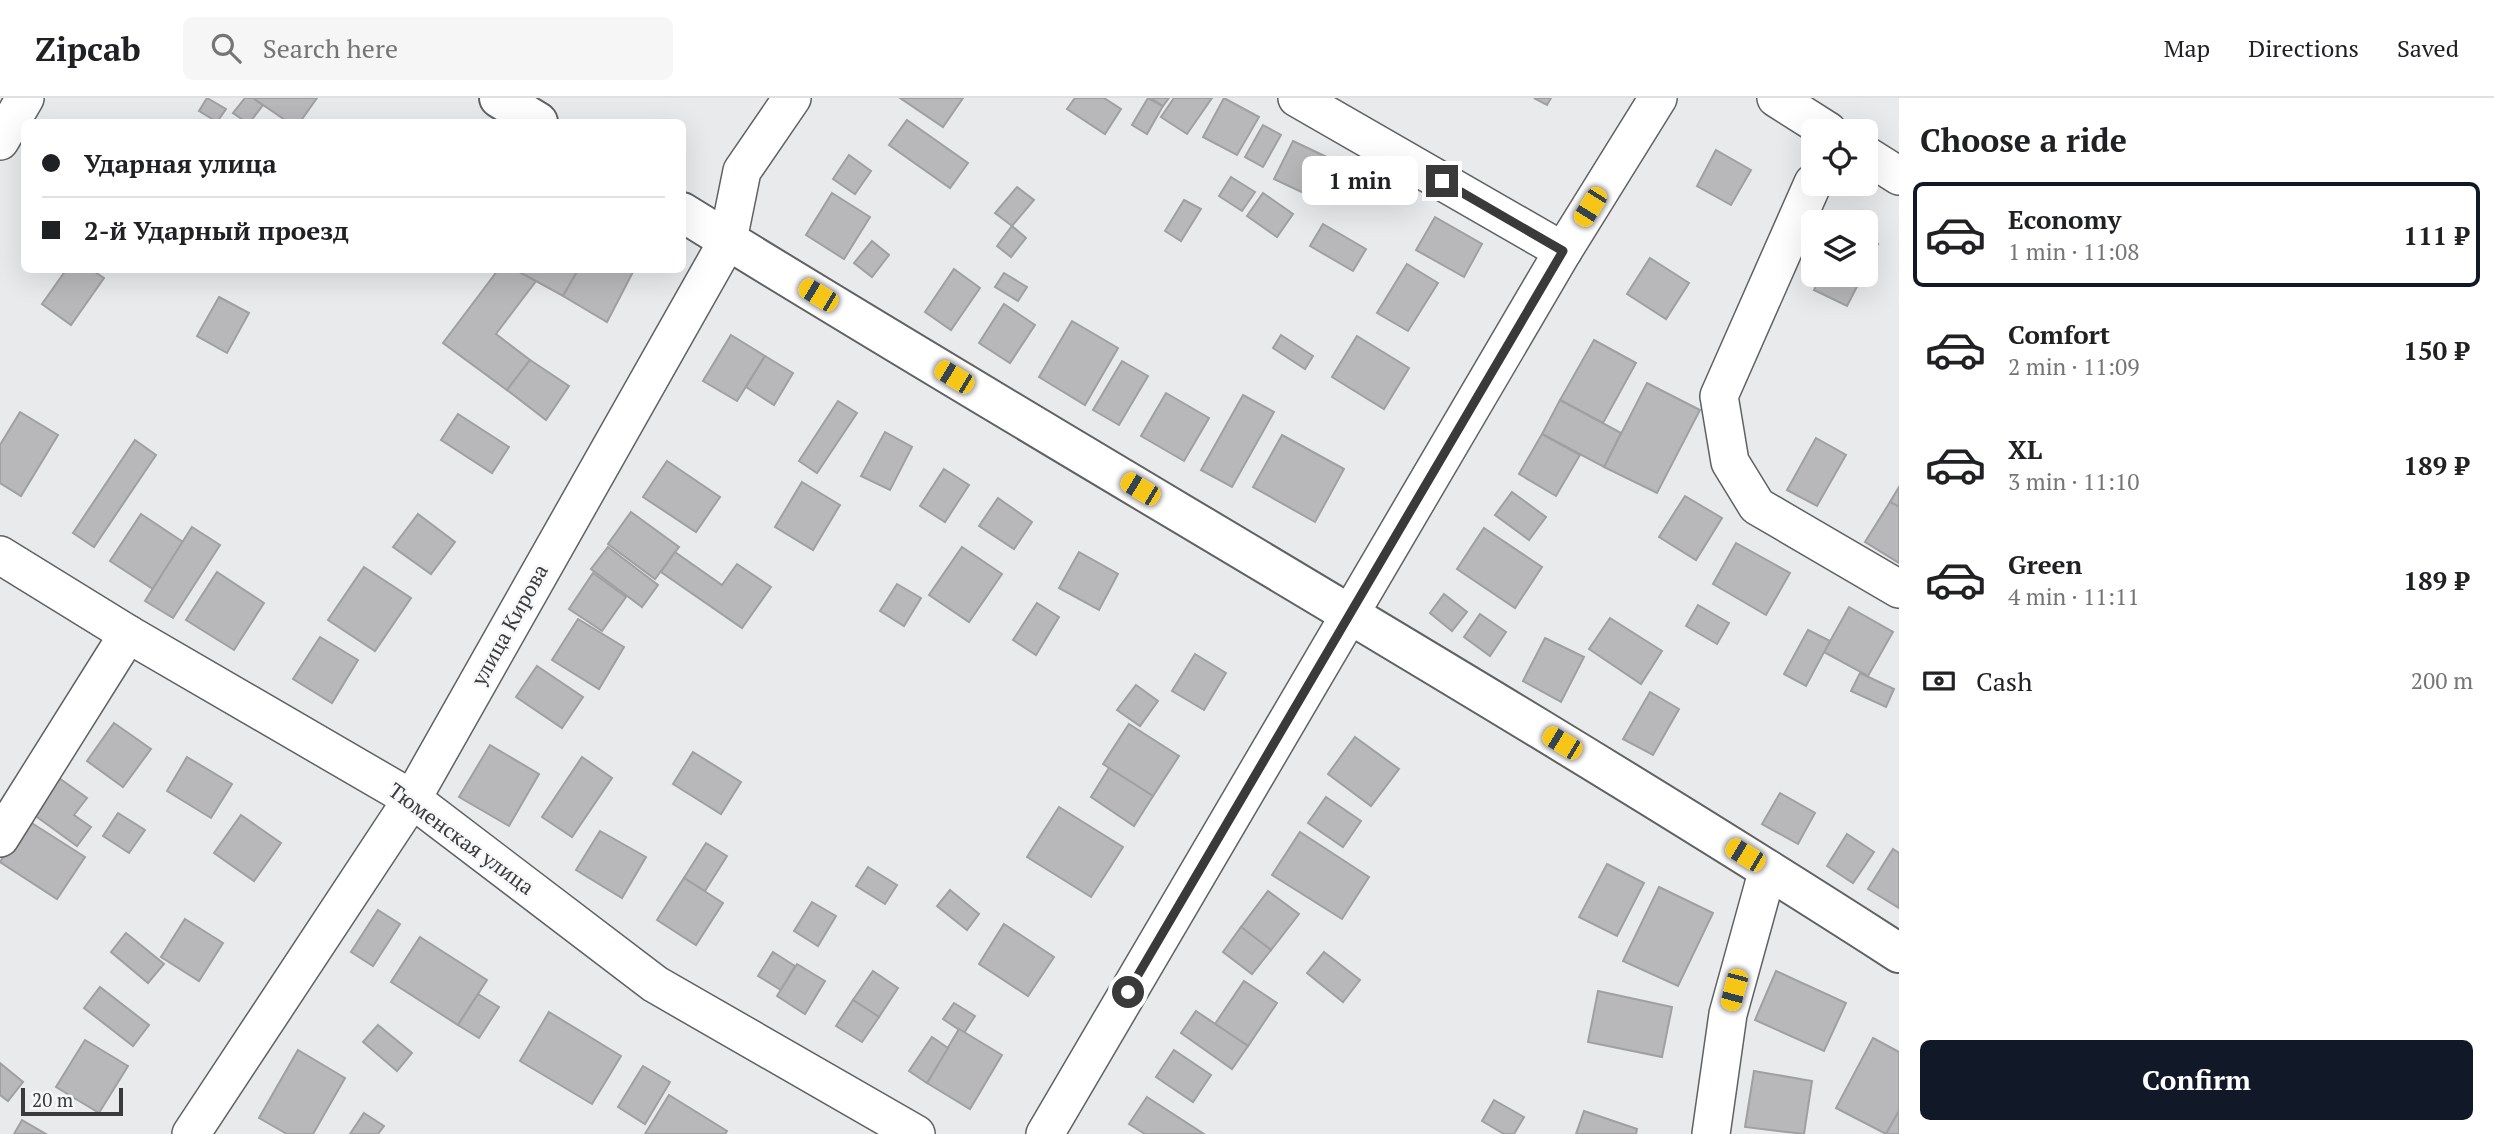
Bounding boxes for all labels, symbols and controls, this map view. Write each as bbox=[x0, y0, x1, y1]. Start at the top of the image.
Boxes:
search box bbox=[183, 17, 673, 80]
text: Zipcab bbox=[35, 27, 141, 70]
icon: search bbox=[207, 29, 245, 67]
text: Search here bbox=[263, 31, 398, 65]
text: Map bbox=[2164, 32, 2210, 64]
text: Directions bbox=[2248, 32, 2359, 64]
text: Saved bbox=[2397, 32, 2459, 64]
map controls bbox=[1801, 119, 1878, 287]
button: locate bbox=[1801, 119, 1878, 196]
text: Choose a ride bbox=[1920, 119, 2127, 161]
text: Ударная улица bbox=[84, 146, 277, 180]
callout: 1 min bbox=[1302, 156, 1418, 206]
text: 1 min bbox=[1329, 165, 1391, 196]
route end bbox=[1426, 165, 1458, 197]
car bbox=[1570, 184, 1611, 230]
text: Economy bbox=[2008, 202, 2121, 236]
icon: car bbox=[1924, 203, 1987, 266]
button: layers bbox=[1801, 210, 1878, 287]
text: 2-й Ударный проезд bbox=[84, 213, 349, 247]
text: 111 ₽ bbox=[2403, 218, 2469, 252]
text: 1 min · 11:08 bbox=[2008, 236, 2140, 267]
car bbox=[795, 275, 842, 315]
text: Comfort bbox=[2008, 317, 2110, 351]
icon: car bbox=[1924, 318, 1987, 381]
text: 150 ₽ bbox=[2403, 333, 2469, 367]
text: 2 min · 11:09 bbox=[2008, 351, 2140, 382]
car bbox=[931, 357, 978, 397]
text: XL bbox=[2008, 432, 2042, 466]
icon: car bbox=[1924, 433, 1987, 496]
text: 189 ₽ bbox=[2403, 448, 2469, 482]
text: 3 min · 11:10 bbox=[2008, 466, 2140, 497]
car bbox=[1117, 469, 1164, 509]
text: Green bbox=[2008, 547, 2082, 581]
icon: car bbox=[1924, 548, 1987, 611]
street label: улица Кирова bbox=[464, 559, 554, 691]
text: 189 ₽ bbox=[2403, 563, 2469, 597]
text: 4 min · 11:11 bbox=[2008, 581, 2140, 612]
icon: cash bbox=[1920, 662, 1958, 700]
text: Cash bbox=[1976, 664, 2032, 698]
text: 200 m bbox=[2411, 665, 2473, 696]
car bbox=[1539, 723, 1586, 763]
street label: Тюменская улица bbox=[383, 776, 540, 901]
car bbox=[1722, 835, 1769, 875]
car bbox=[1719, 967, 1750, 1013]
route start bbox=[1112, 976, 1144, 1008]
button: Confirm bbox=[1920, 1040, 2473, 1120]
scale bar bbox=[21, 1085, 122, 1117]
text: 20 m bbox=[32, 1087, 73, 1112]

